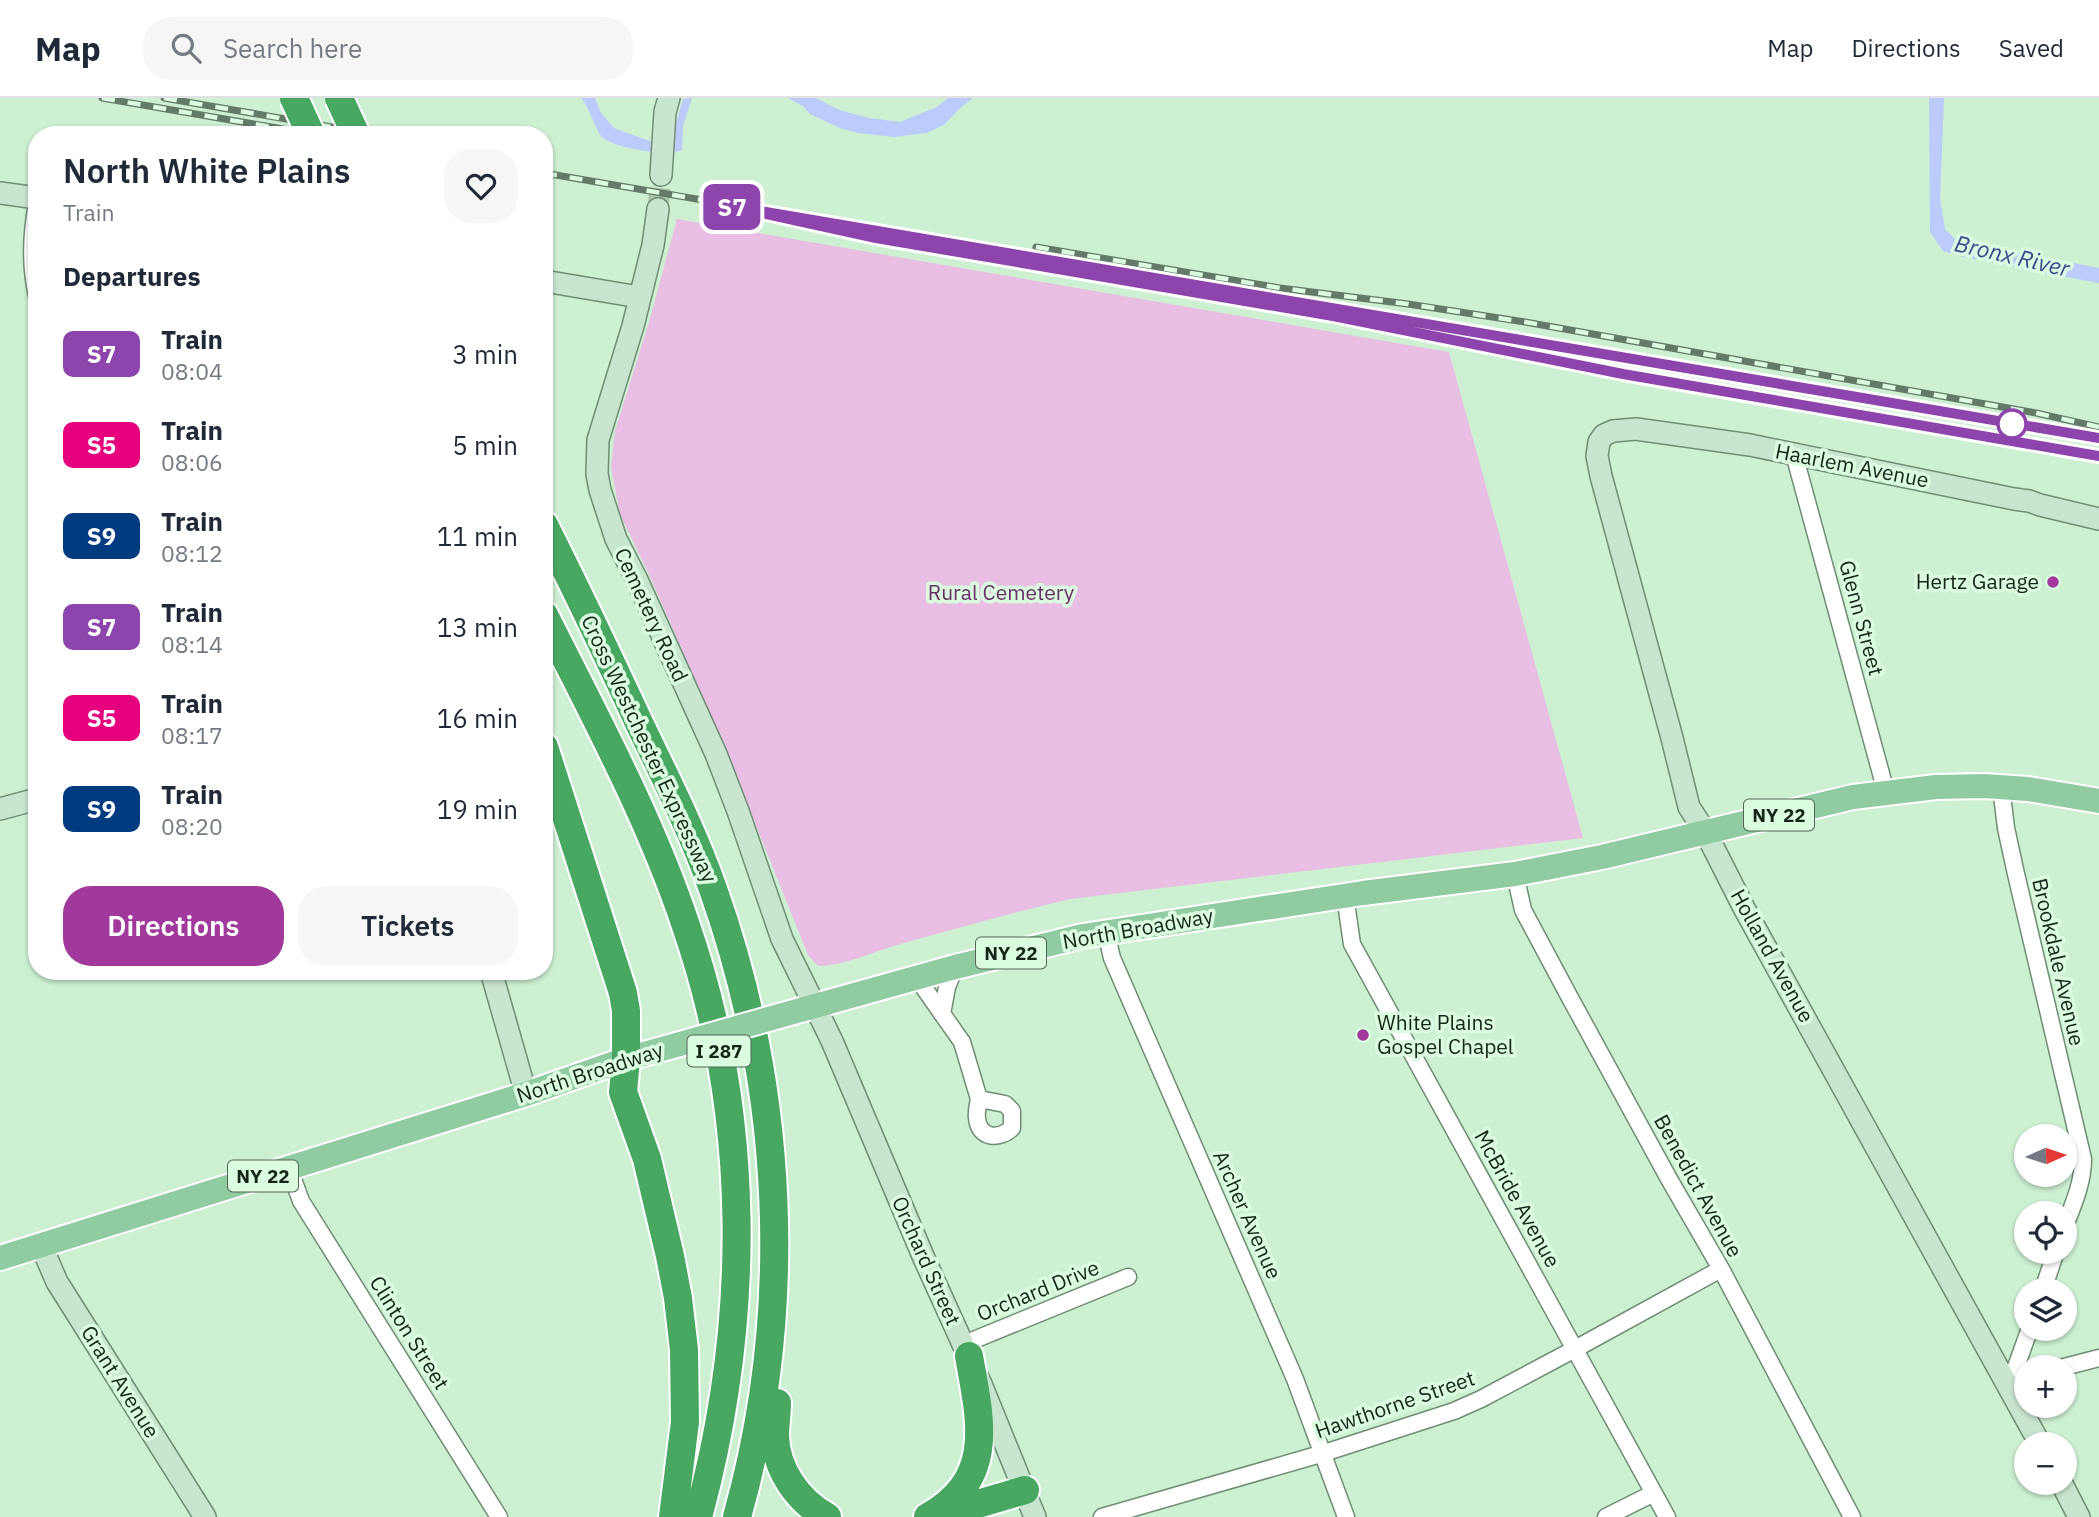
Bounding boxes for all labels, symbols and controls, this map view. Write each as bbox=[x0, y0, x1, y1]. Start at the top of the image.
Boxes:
search box bbox=[143, 17, 633, 80]
text: Map bbox=[35, 27, 101, 70]
icon: search bbox=[167, 29, 205, 67]
text: Search here bbox=[223, 31, 362, 65]
text: Map bbox=[1767, 32, 1813, 64]
text: Directions bbox=[1851, 32, 1961, 64]
text: Saved bbox=[1999, 32, 2064, 64]
text: North White Plains bbox=[63, 149, 350, 192]
button: heart bbox=[444, 149, 518, 223]
line badge: S7 bbox=[700, 184, 764, 230]
text: S7 bbox=[717, 191, 747, 223]
text: Train bbox=[63, 197, 115, 227]
water label: Bronx River bbox=[1952, 227, 2073, 283]
text: Departures bbox=[63, 259, 201, 293]
text: Train bbox=[161, 322, 223, 356]
text: 3 min bbox=[452, 337, 518, 371]
text: S7 bbox=[87, 338, 116, 370]
text: 08:04 bbox=[161, 356, 223, 386]
unlabelled marker bbox=[1997, 409, 2027, 439]
text: Train bbox=[161, 413, 223, 447]
text: 5 min bbox=[452, 428, 518, 462]
text: S5 bbox=[87, 429, 116, 461]
street label: Haarlem Avenue bbox=[1773, 436, 1931, 494]
text: 08:06 bbox=[161, 447, 223, 477]
text: Train bbox=[161, 504, 223, 538]
text: 11 min bbox=[437, 519, 518, 553]
text: S9 bbox=[87, 520, 116, 552]
text: 08:12 bbox=[161, 538, 223, 568]
street label: Cemetery Road bbox=[609, 543, 695, 686]
street label: Glenn Street bbox=[1833, 557, 1891, 678]
place label: Hertz Garage bbox=[1916, 567, 2039, 595]
marker: Hertz Garage bbox=[2045, 574, 2061, 590]
park label: Rural Cemetery bbox=[928, 578, 1075, 606]
text: Train bbox=[161, 595, 223, 629]
text: 13 min bbox=[437, 610, 518, 644]
street label: Cross Westchester Expressway bbox=[575, 610, 725, 887]
text: S7 bbox=[87, 611, 116, 643]
text: 08:14 bbox=[161, 629, 223, 659]
text: Train bbox=[161, 686, 223, 720]
text: 16 min bbox=[437, 701, 518, 735]
text: S5 bbox=[87, 702, 116, 734]
text: 08:17 bbox=[161, 720, 223, 750]
text: Train bbox=[161, 777, 223, 811]
text: 19 min bbox=[437, 792, 518, 826]
text: S9 bbox=[87, 793, 116, 825]
road number: NY 22 bbox=[1744, 800, 1814, 830]
text: 08:20 bbox=[161, 811, 223, 841]
street label: Brookdale Avenue bbox=[2026, 875, 2092, 1048]
street label: Holland Avenue bbox=[1725, 884, 1821, 1027]
button: Directions bbox=[63, 886, 284, 966]
button: Tickets bbox=[298, 886, 518, 966]
street label: North Broadway bbox=[1060, 901, 1216, 955]
road number: NY 22 bbox=[976, 938, 1046, 968]
place label: White Plains Gospel Chapel bbox=[1377, 1008, 1514, 1060]
marker: White Plains Gospel Chapel bbox=[1355, 1027, 1371, 1043]
street label: North Broadway bbox=[513, 1035, 667, 1109]
road number: I 287 bbox=[688, 1035, 750, 1066]
street label: Benedict Avenue bbox=[1648, 1109, 1750, 1262]
north arrow bbox=[2014, 1124, 2077, 1186]
map controls bbox=[2014, 1124, 2077, 1495]
street label: McBride Avenue bbox=[1469, 1125, 1567, 1272]
street label: Archer Avenue bbox=[1207, 1146, 1289, 1283]
road number: NY 22 bbox=[228, 1160, 298, 1192]
street label: Orchard Street bbox=[886, 1192, 968, 1330]
button: locate bbox=[2014, 1201, 2077, 1264]
street label: Orchard Drive bbox=[972, 1253, 1103, 1327]
street label: Clinton Street bbox=[364, 1270, 456, 1395]
button: layers bbox=[2014, 1278, 2077, 1341]
street label: Grant Avenue bbox=[75, 1320, 167, 1443]
button: + bbox=[2014, 1355, 2077, 1418]
street label: Hawthorne Street bbox=[1311, 1364, 1478, 1444]
button: − bbox=[2014, 1432, 2077, 1495]

